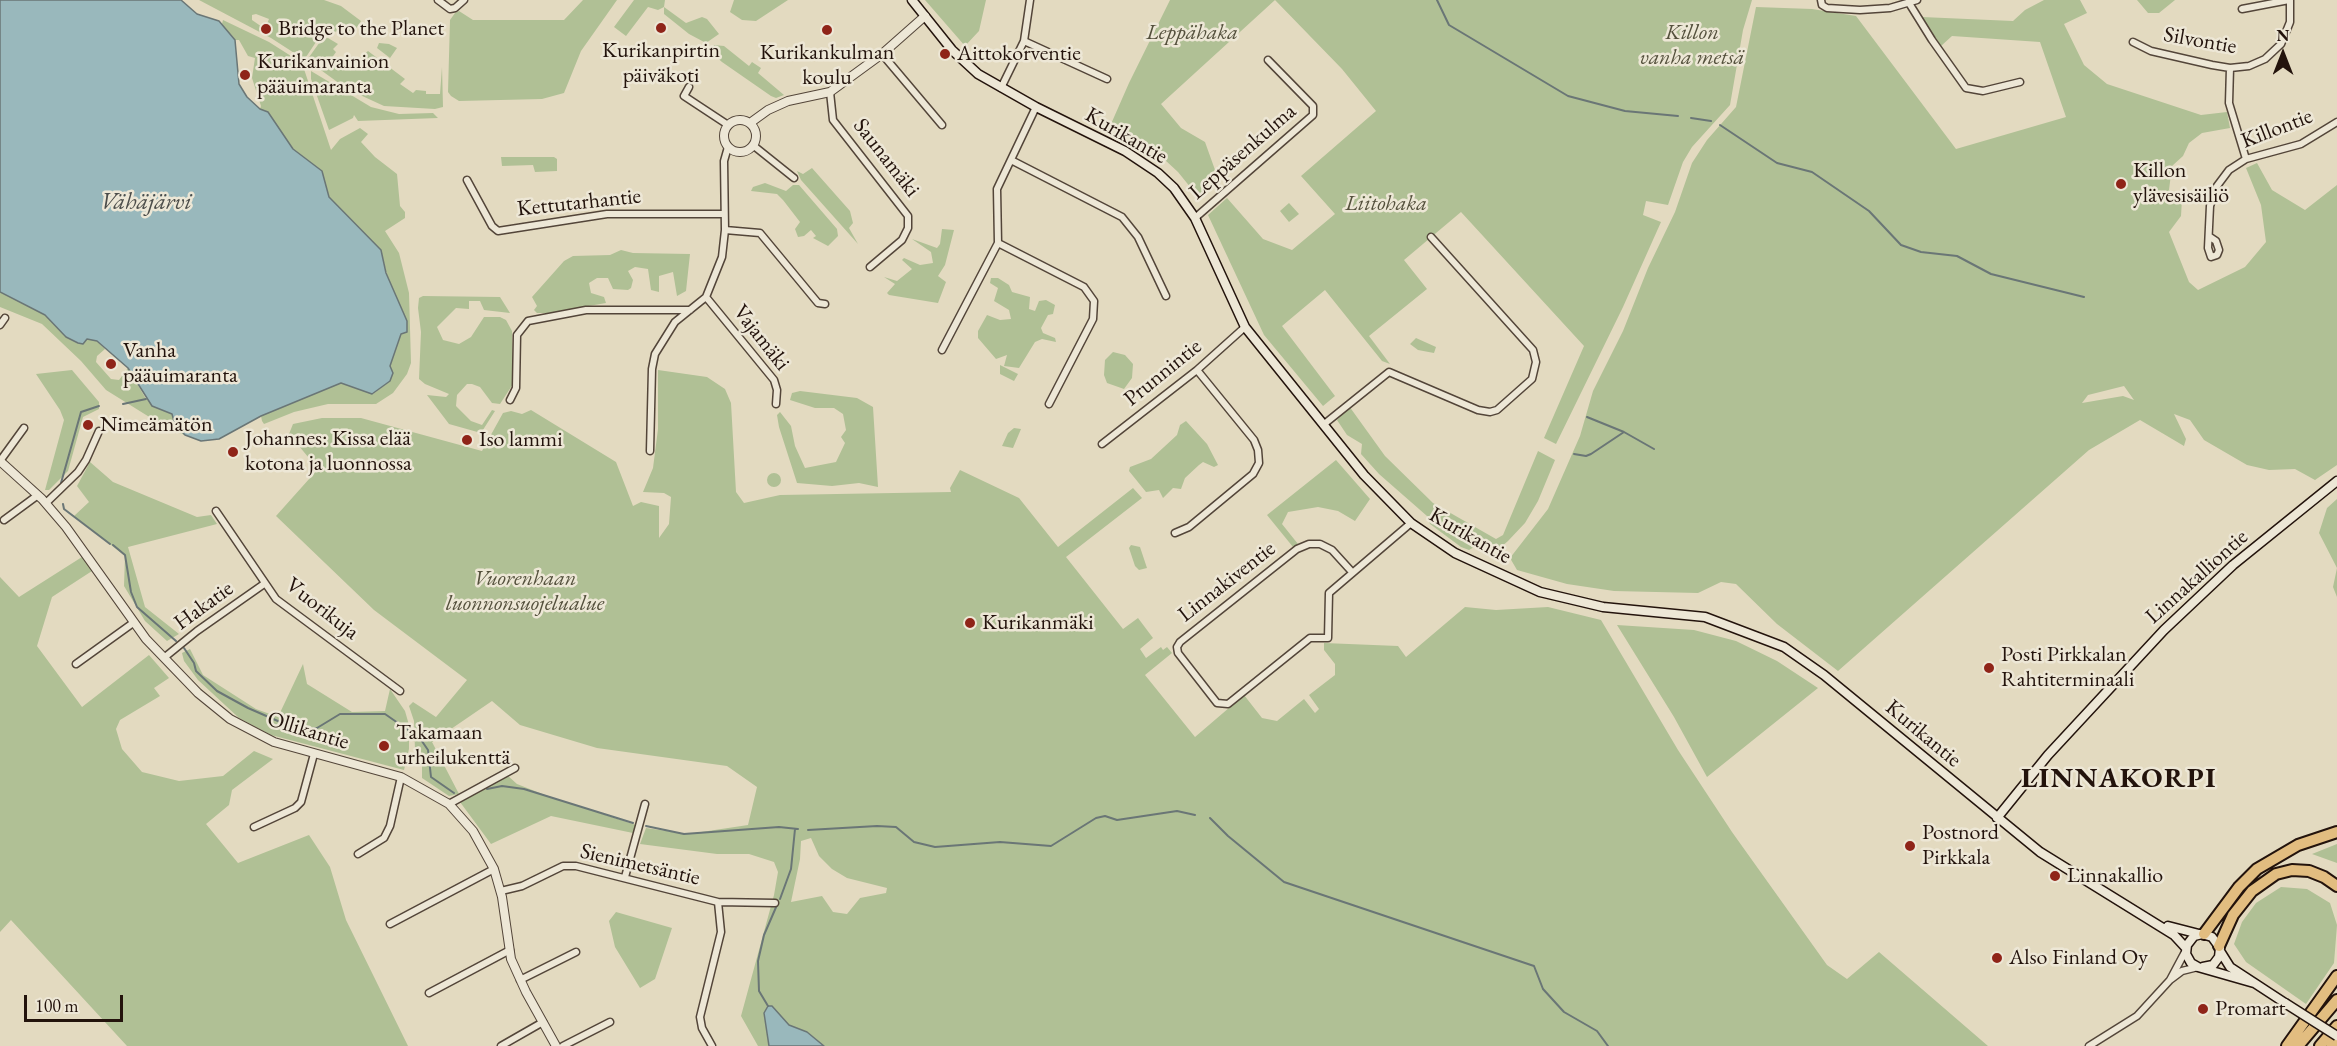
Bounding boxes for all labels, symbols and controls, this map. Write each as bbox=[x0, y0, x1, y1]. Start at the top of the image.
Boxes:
place label: Bridge to the Planet bbox=[278, 16, 444, 42]
park label: Leppähaka bbox=[1146, 20, 1238, 46]
park label: Killon vanha metsä bbox=[1640, 20, 1744, 72]
marker: Kurikanpirtin päiväkoti bbox=[654, 21, 668, 35]
marker: Bridge to the Planet bbox=[259, 22, 273, 36]
street label: Silvontie bbox=[2162, 22, 2238, 60]
marker: Kurikankulman koulu bbox=[820, 23, 834, 37]
north arrow bbox=[2253, 24, 2313, 84]
text: N bbox=[2277, 25, 2289, 46]
place label: Kurikanpirtin päiväkoti bbox=[602, 38, 720, 90]
place label: Kurikankulman koulu bbox=[760, 40, 894, 92]
place label: Aittokorventie bbox=[957, 41, 1081, 67]
marker: Aittokorventie bbox=[938, 47, 952, 61]
place label: Kurikanvainion pääuimaranta bbox=[257, 49, 389, 100]
marker: Kurikanvainion pääuimaranta bbox=[238, 68, 252, 82]
street label: Leppäsenkulma bbox=[1184, 98, 1302, 206]
street label: Kurikantie bbox=[1080, 102, 1172, 170]
street label: Killontie bbox=[2238, 103, 2316, 155]
street label: Saunamäki bbox=[847, 113, 925, 203]
place label: Killon ylävesisäiliö bbox=[2133, 158, 2229, 210]
marker: Killon ylävesisäiliö bbox=[2114, 177, 2128, 191]
street label: Kettutarhantie bbox=[516, 183, 642, 223]
water label: Vähäjärvi bbox=[101, 188, 191, 216]
park label: Liitohaka bbox=[1345, 191, 1427, 217]
street label: Vajamäki bbox=[727, 300, 795, 376]
street label: Prunnintie bbox=[1119, 334, 1207, 412]
place label: Vanha pääuimaranta bbox=[123, 338, 238, 390]
marker: Vanha pääuimaranta bbox=[104, 357, 118, 371]
place label: Nimeämätön bbox=[100, 412, 213, 438]
marker: Nimeämätön bbox=[81, 418, 95, 432]
place label: Johannes: Kissa elää kotona ja luonnossa bbox=[245, 426, 412, 478]
place label: Iso lammi bbox=[479, 427, 563, 453]
marker: Iso lammi bbox=[460, 433, 474, 447]
marker: Johannes: Kissa elää kotona ja luonnossa bbox=[226, 445, 240, 459]
street label: Kurikantie bbox=[1424, 502, 1516, 570]
street label: Linnakalliontie bbox=[2140, 524, 2254, 630]
street label: Linnakiventie bbox=[1173, 536, 1281, 628]
park label: Vuorenhaan luonnonsuojelualue bbox=[446, 566, 604, 618]
street label: Vuorikuja bbox=[280, 572, 364, 646]
street label: Hakatie bbox=[169, 576, 239, 636]
place label: Kurikanmäki bbox=[982, 610, 1094, 636]
marker: Kurikanmäki bbox=[963, 616, 977, 630]
place label: Posti Pirkkalan Rahtiterminaali bbox=[2001, 642, 2134, 694]
marker: Posti Pirkkalan Rahtiterminaali bbox=[1982, 661, 1996, 675]
street label: Kurikantie bbox=[1880, 695, 1966, 773]
street label: Ollikantie bbox=[264, 706, 352, 756]
place label: Takamaan urheilukenttä bbox=[396, 720, 510, 772]
marker: Takamaan urheilukenttä bbox=[377, 739, 391, 753]
district label: LINNAKORPI bbox=[2021, 762, 2217, 796]
place label: Postnord Pirkkala bbox=[1922, 820, 1999, 872]
street label: Sienimetsäntie bbox=[578, 838, 702, 892]
marker: Postnord Pirkkala bbox=[1903, 839, 1917, 853]
place label: Linnakallio bbox=[2067, 863, 2163, 889]
marker: Linnakallio bbox=[2048, 869, 2062, 883]
place label: Also Finland Oy bbox=[2009, 945, 2148, 971]
marker: Also Finland Oy bbox=[1990, 951, 2004, 965]
scale bar bbox=[27, 983, 126, 1021]
text: 100 m bbox=[35, 994, 79, 1017]
place label: Promart bbox=[2215, 996, 2286, 1022]
marker: Promart bbox=[2196, 1002, 2210, 1016]

